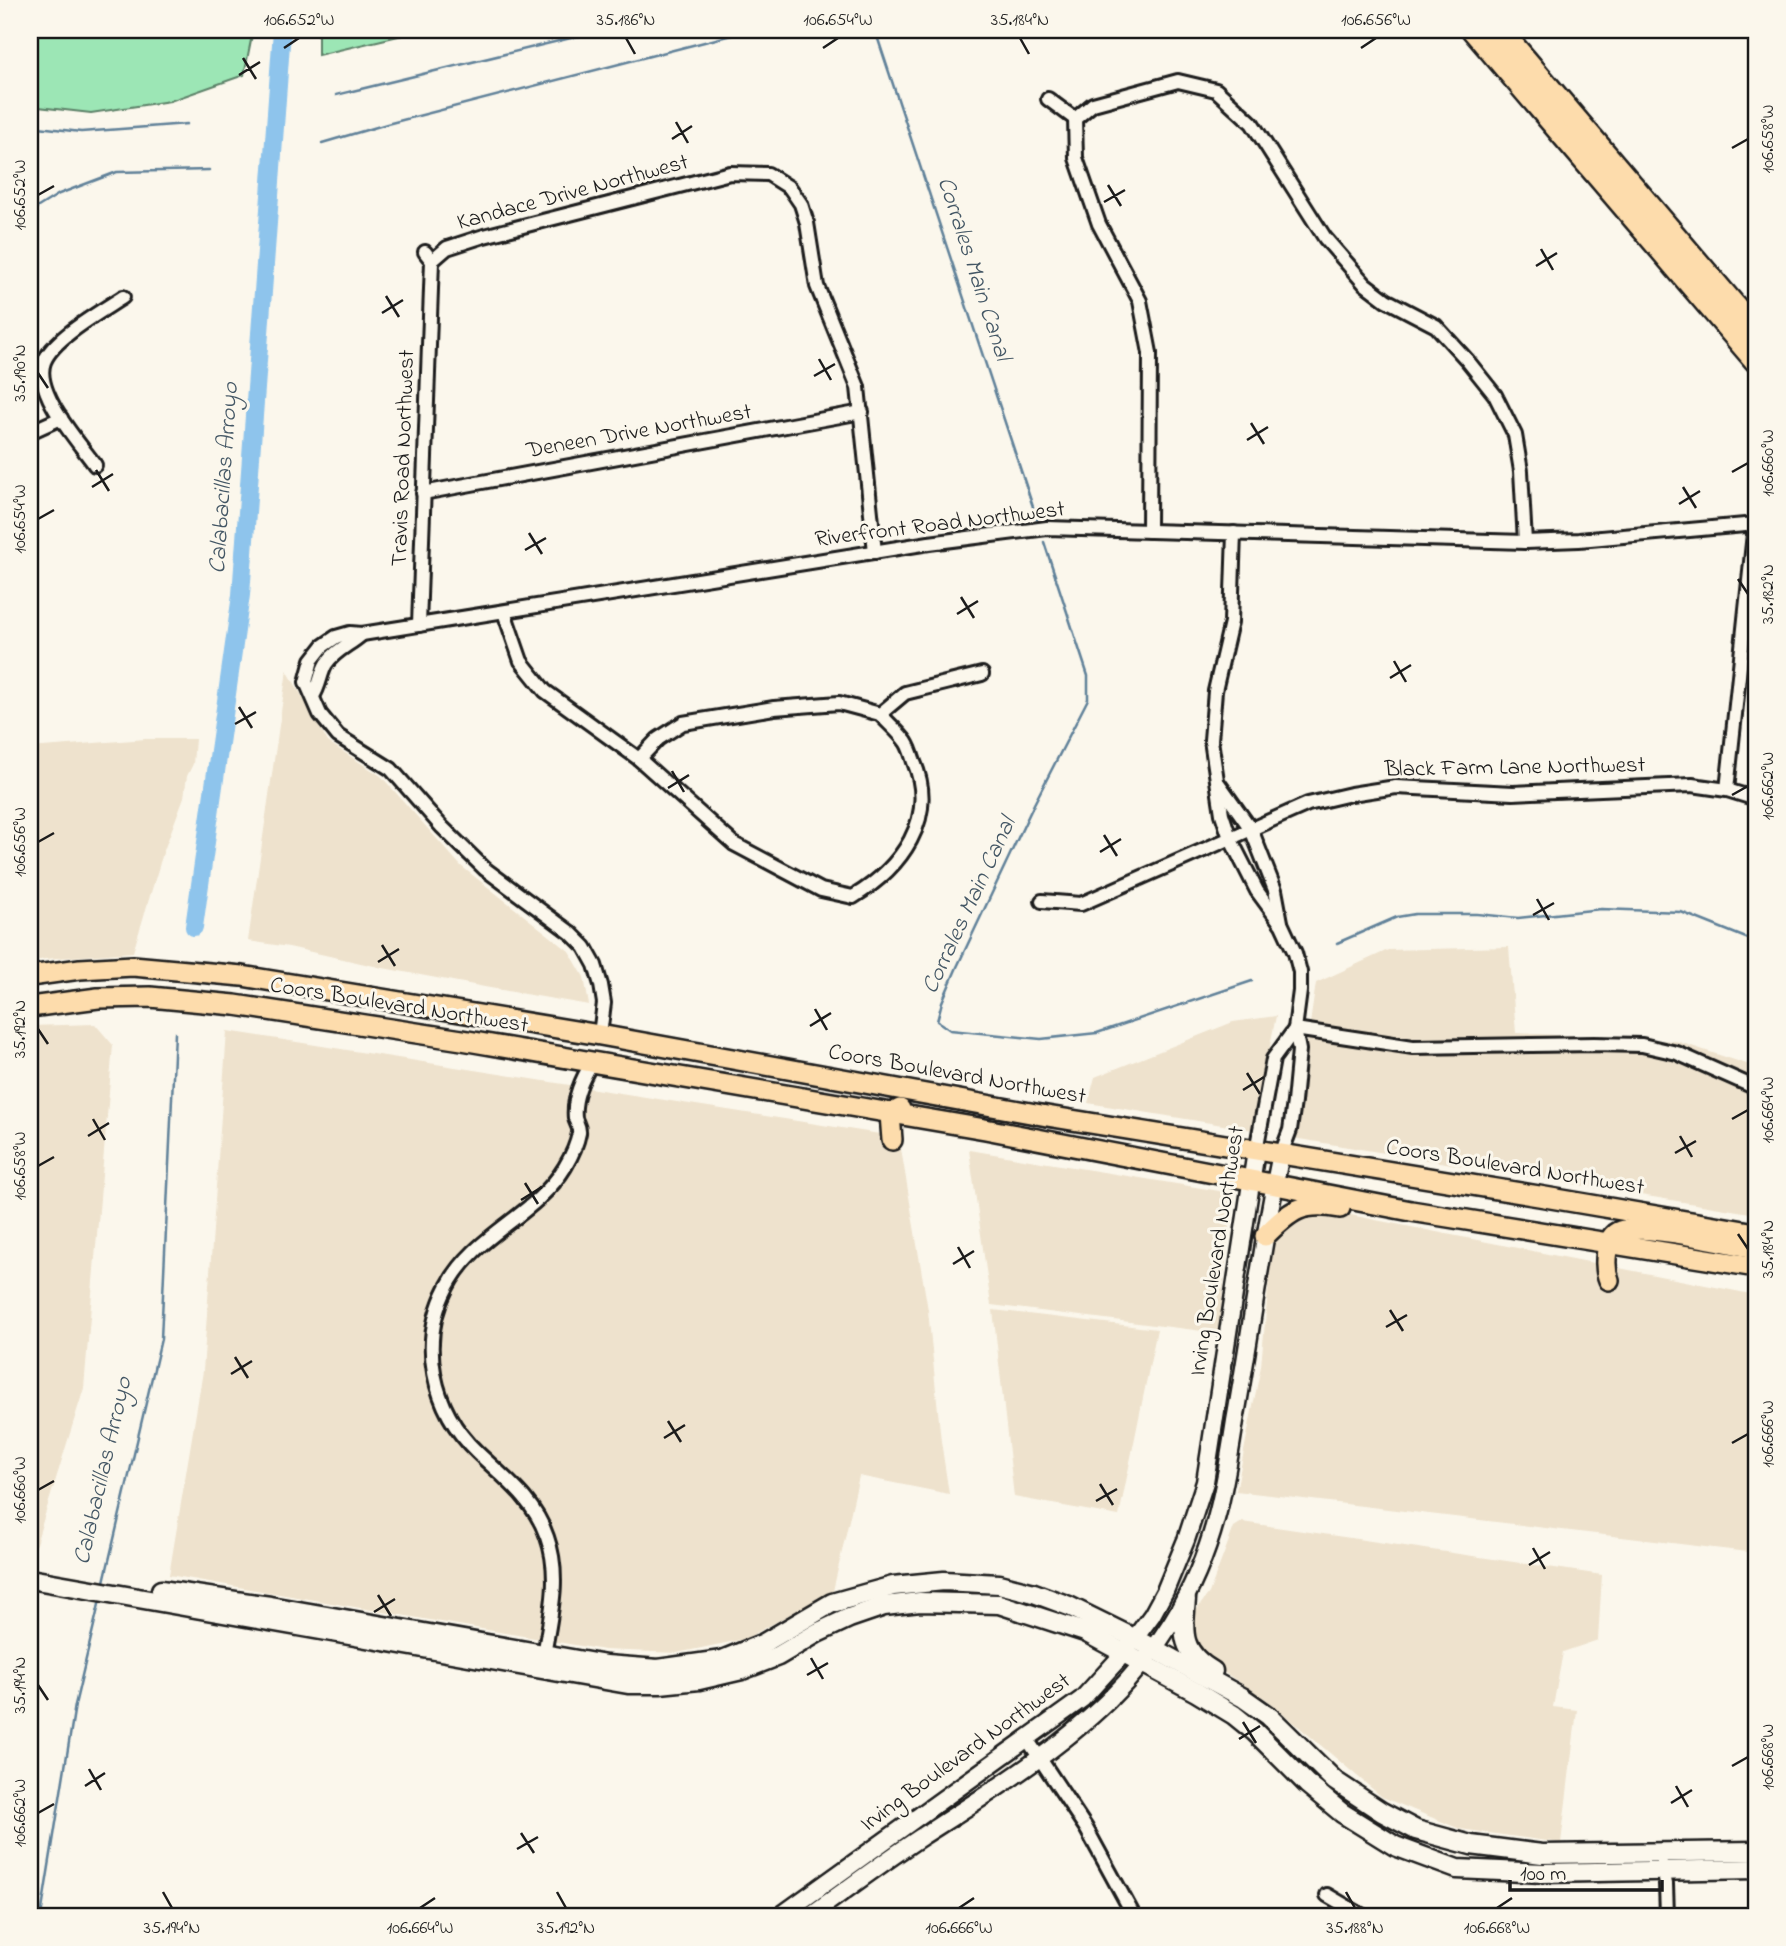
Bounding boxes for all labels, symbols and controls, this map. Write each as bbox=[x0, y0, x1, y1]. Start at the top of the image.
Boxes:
text: 106.652°W bbox=[263, 8, 335, 34]
text: 35.186°N bbox=[597, 8, 655, 34]
text: 106.654°W bbox=[803, 8, 873, 34]
text: 35.184°N bbox=[991, 8, 1049, 34]
text: 106.656°W bbox=[1341, 8, 1411, 34]
text: 106.658°W bbox=[1756, 105, 1782, 173]
street label: Kandace Drive Northwest bbox=[454, 146, 693, 240]
text: 106.652°W bbox=[8, 159, 34, 231]
water label: Corrales Main Canal bbox=[927, 173, 1020, 368]
text: 35.190°N bbox=[8, 344, 34, 402]
street label: Travis Road Northwest bbox=[384, 349, 424, 567]
water label: Calabacillas Arroyo bbox=[201, 380, 249, 575]
street label: Deneen Drive Northwest bbox=[523, 396, 754, 468]
text: 106.660°W bbox=[1756, 429, 1782, 497]
text: 106.654°W bbox=[8, 484, 34, 554]
street label: Riverfront Road Northwest bbox=[813, 493, 1067, 557]
text: 35.182°N bbox=[1756, 564, 1782, 624]
street label: Black Farm Lane Northwest bbox=[1383, 749, 1646, 787]
text: 106.662°W bbox=[1756, 752, 1782, 820]
text: 106.656°W bbox=[8, 807, 34, 877]
water label: Corrales Main Canal bbox=[914, 809, 1028, 1000]
street label: Coors Boulevard Northwest bbox=[268, 969, 531, 1043]
text: 35.192°N bbox=[8, 1000, 34, 1058]
street label: Coors Boulevard Northwest bbox=[826, 1036, 1089, 1114]
text: 106.664°W bbox=[1756, 1076, 1782, 1144]
street label: Irving Boulevard Northwest bbox=[1182, 1123, 1255, 1379]
street label: Coors Boulevard Northwest bbox=[1384, 1131, 1647, 1205]
text: 106.658°W bbox=[8, 1132, 34, 1200]
text: 35.184°N bbox=[1756, 1220, 1782, 1278]
water label: Calabacillas Arroyo bbox=[65, 1372, 143, 1568]
text: 106.666°W bbox=[1756, 1400, 1782, 1468]
text: 106.660°W bbox=[8, 1456, 34, 1524]
text: 35.194°N bbox=[8, 1657, 34, 1713]
street label: Irving Boulevard Northwest bbox=[854, 1665, 1079, 1841]
text: 106.668°W bbox=[1756, 1724, 1782, 1790]
text: 106.662°W bbox=[8, 1779, 34, 1847]
scale bar bbox=[1510, 1848, 1662, 1892]
text: 100 m bbox=[1520, 1860, 1566, 1890]
text: 35.194°N bbox=[144, 1916, 200, 1942]
text: 106.664°W bbox=[386, 1916, 454, 1942]
text: 35.192°N bbox=[537, 1916, 595, 1942]
text: 106.666°W bbox=[925, 1916, 993, 1942]
text: 35.188°N bbox=[1326, 1916, 1384, 1942]
text: 106.668°W bbox=[1464, 1916, 1530, 1942]

